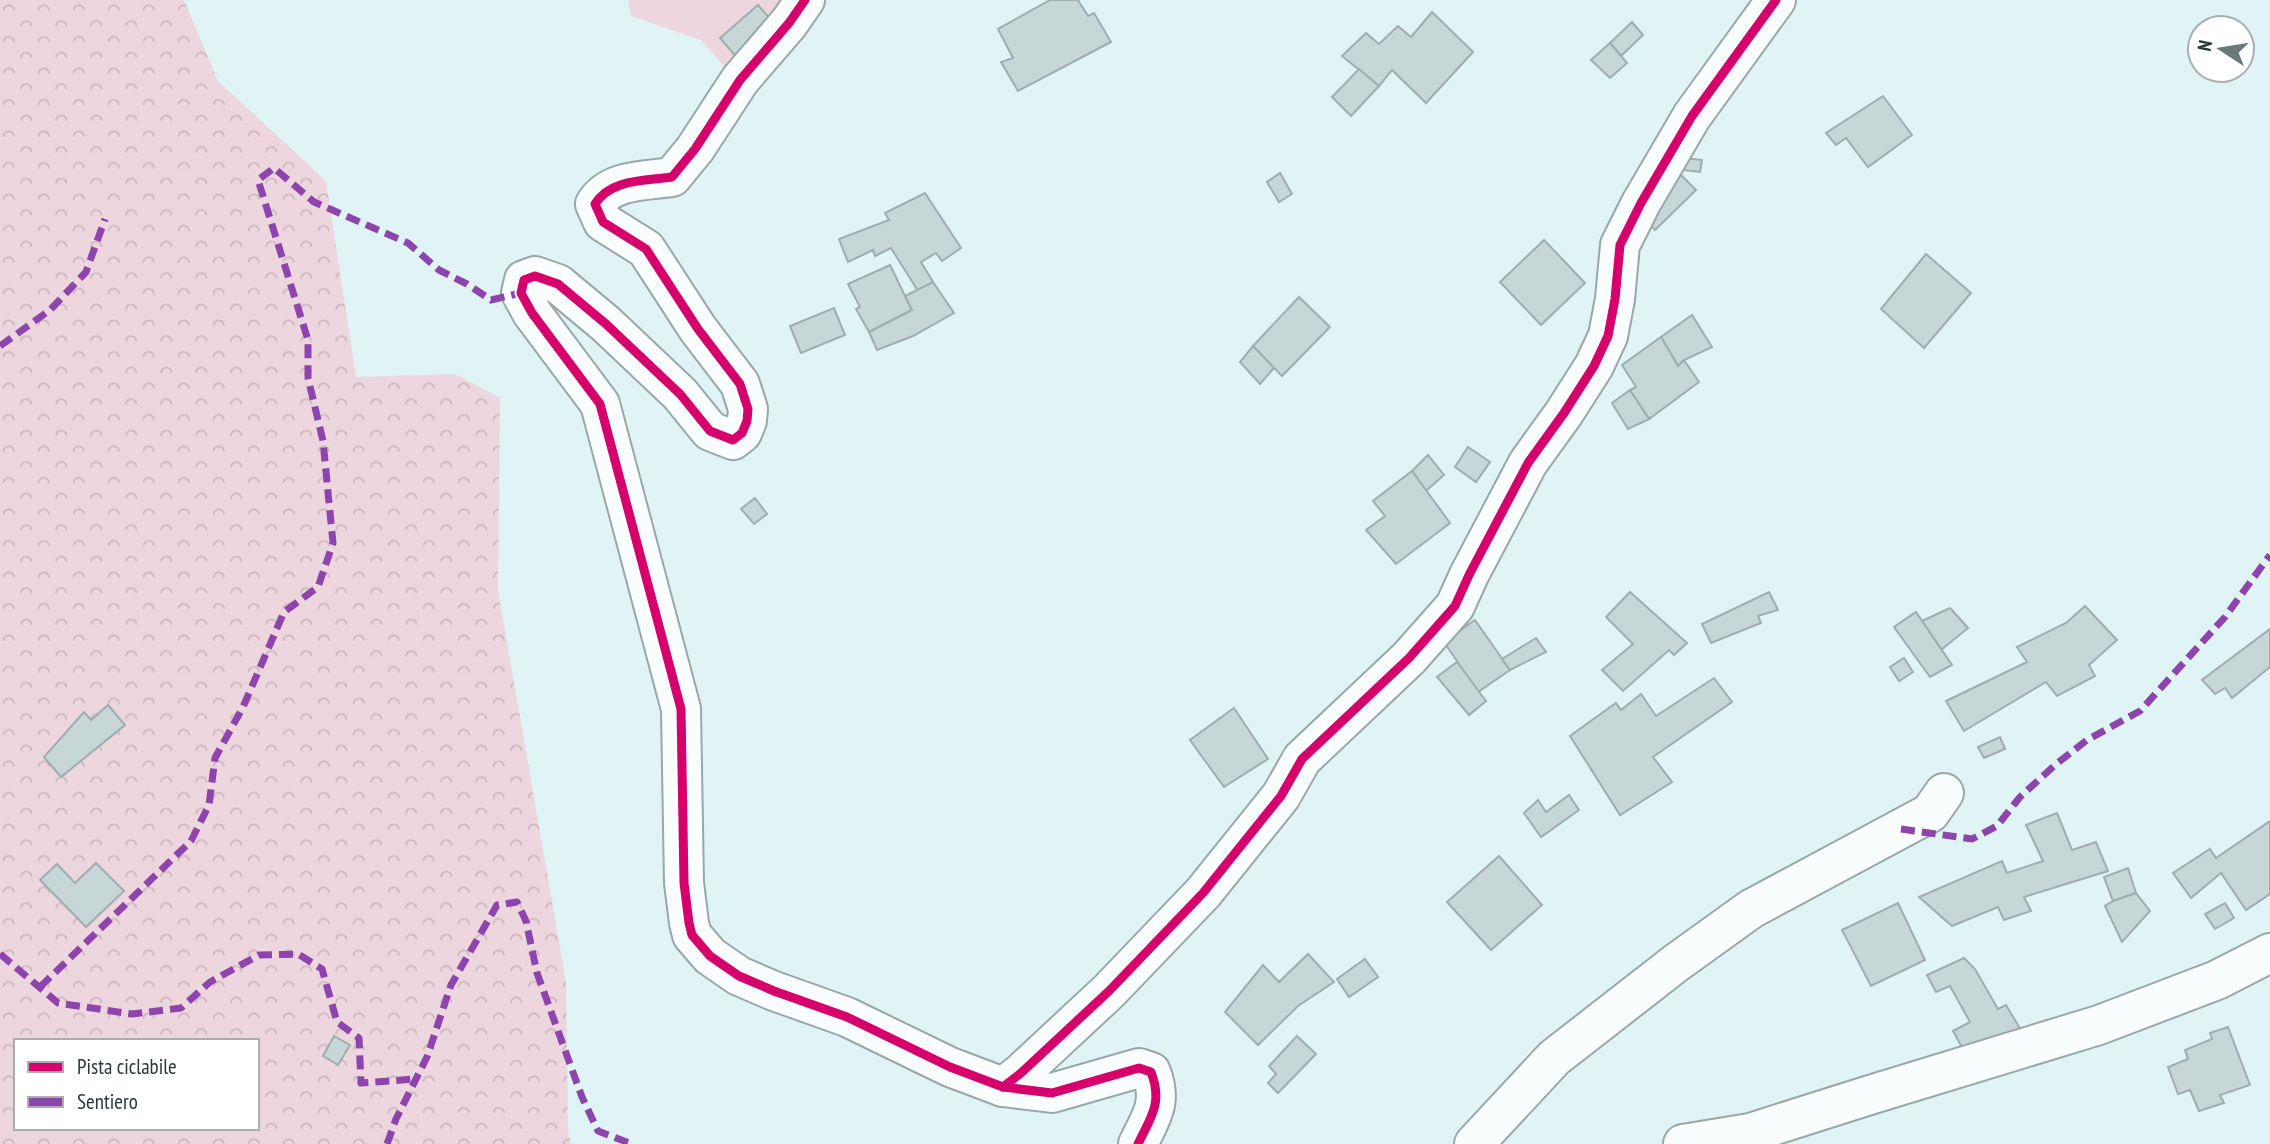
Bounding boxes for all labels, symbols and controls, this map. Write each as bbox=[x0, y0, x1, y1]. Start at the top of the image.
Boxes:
north arrow bbox=[2186, 14, 2256, 84]
text: N bbox=[2192, 38, 2217, 53]
legend bbox=[14, 1039, 259, 1130]
text: Pista ciclabile bbox=[77, 1053, 177, 1080]
text: Sentiero bbox=[77, 1088, 138, 1115]

